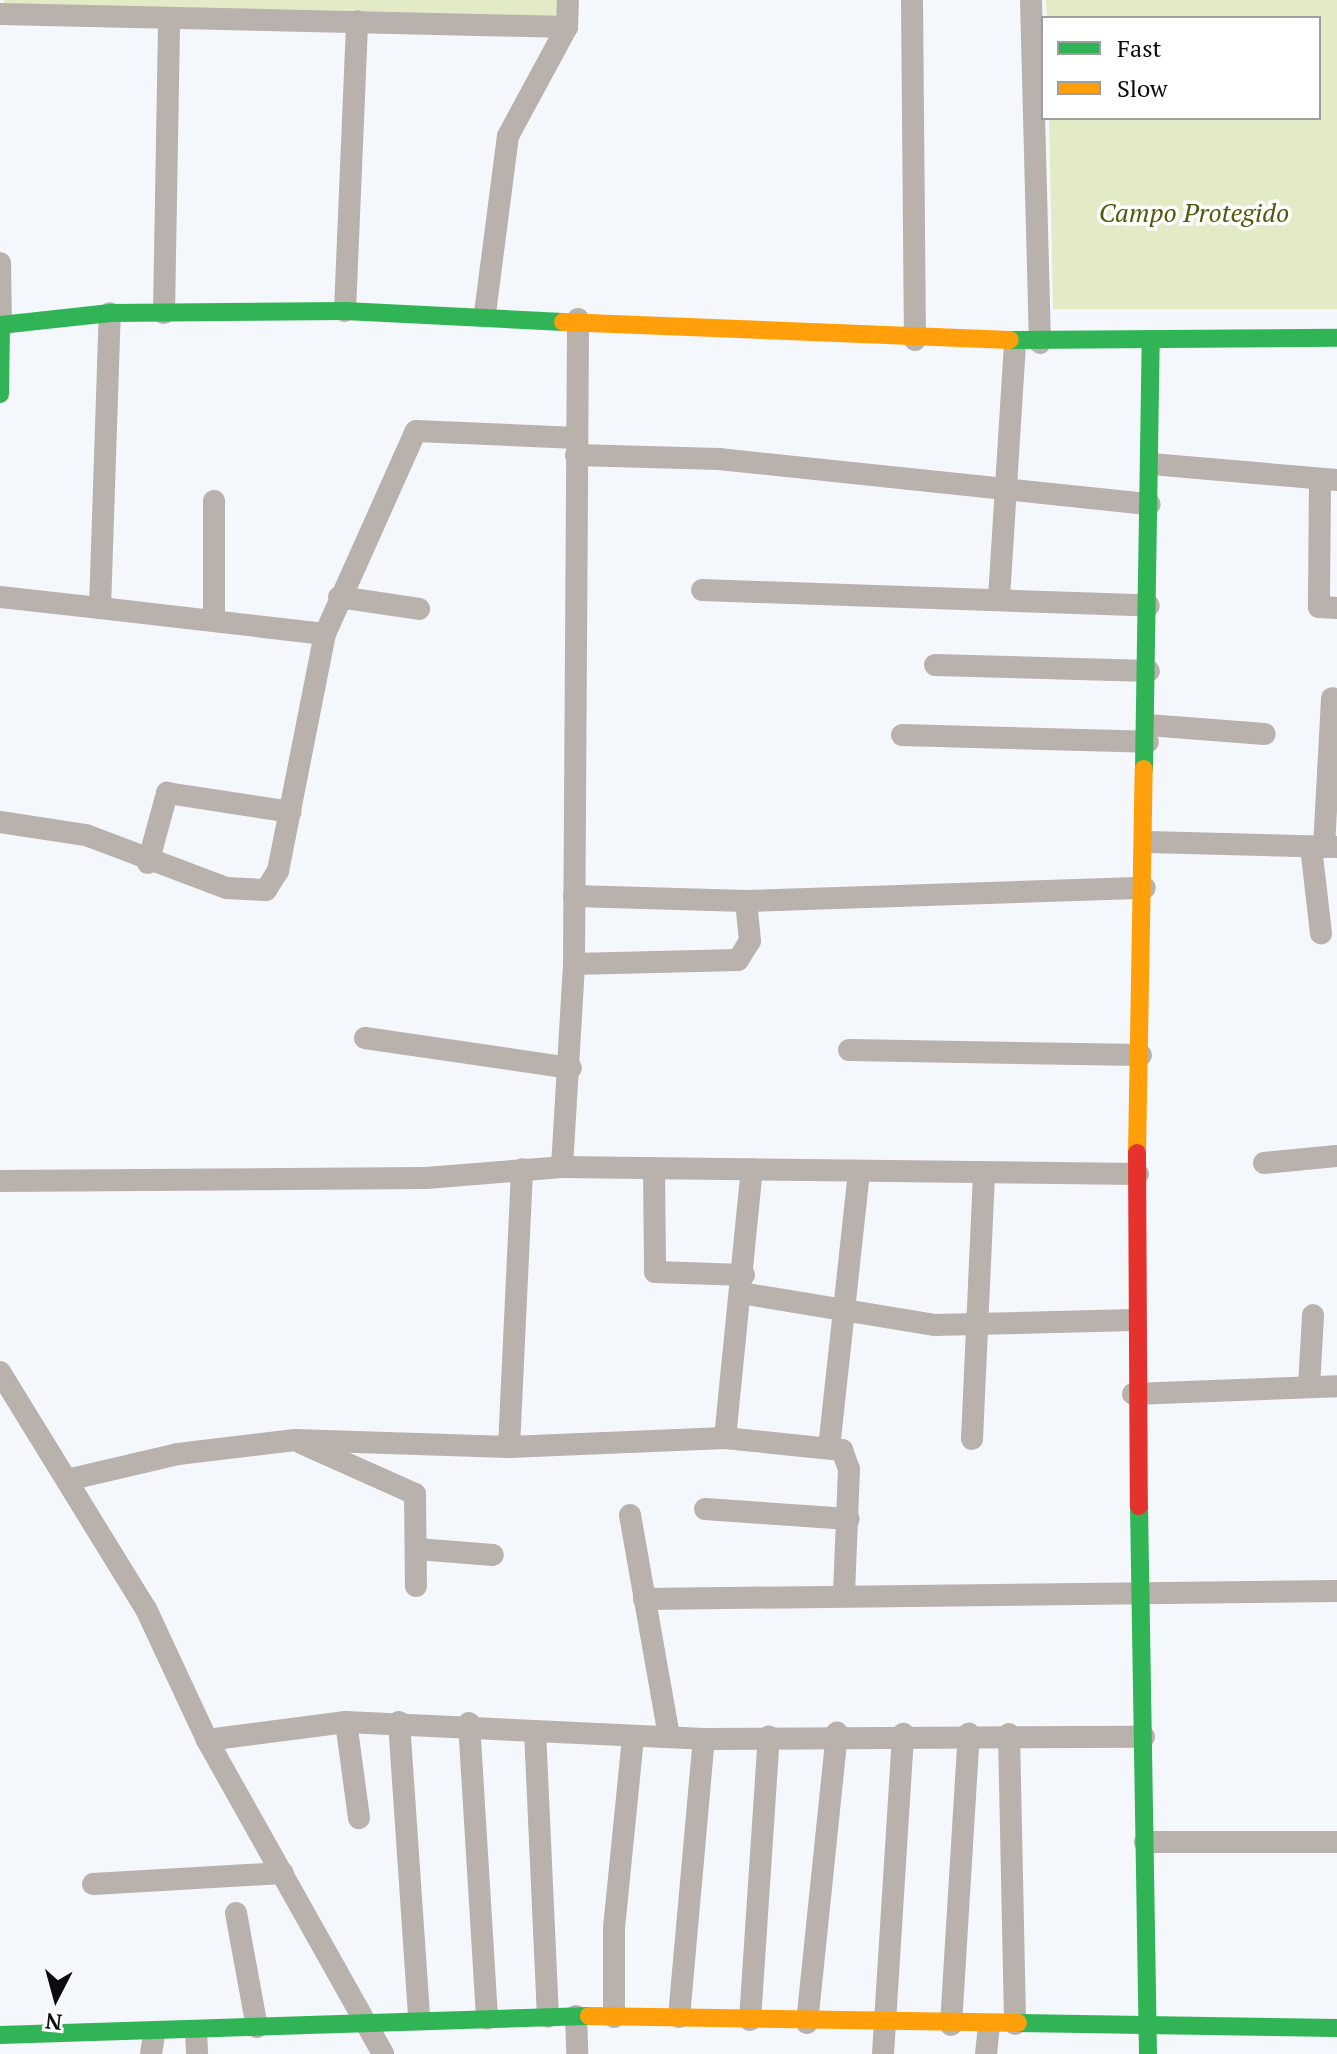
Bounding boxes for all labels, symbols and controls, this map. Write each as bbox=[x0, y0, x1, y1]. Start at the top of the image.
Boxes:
legend bbox=[1041, 16, 1321, 120]
text: Fast bbox=[1117, 32, 1161, 64]
text: Slow bbox=[1117, 72, 1168, 104]
park label: Campo Protegido bbox=[1099, 197, 1289, 229]
north arrow bbox=[16, 1958, 96, 2038]
text: N bbox=[44, 2007, 63, 2038]

